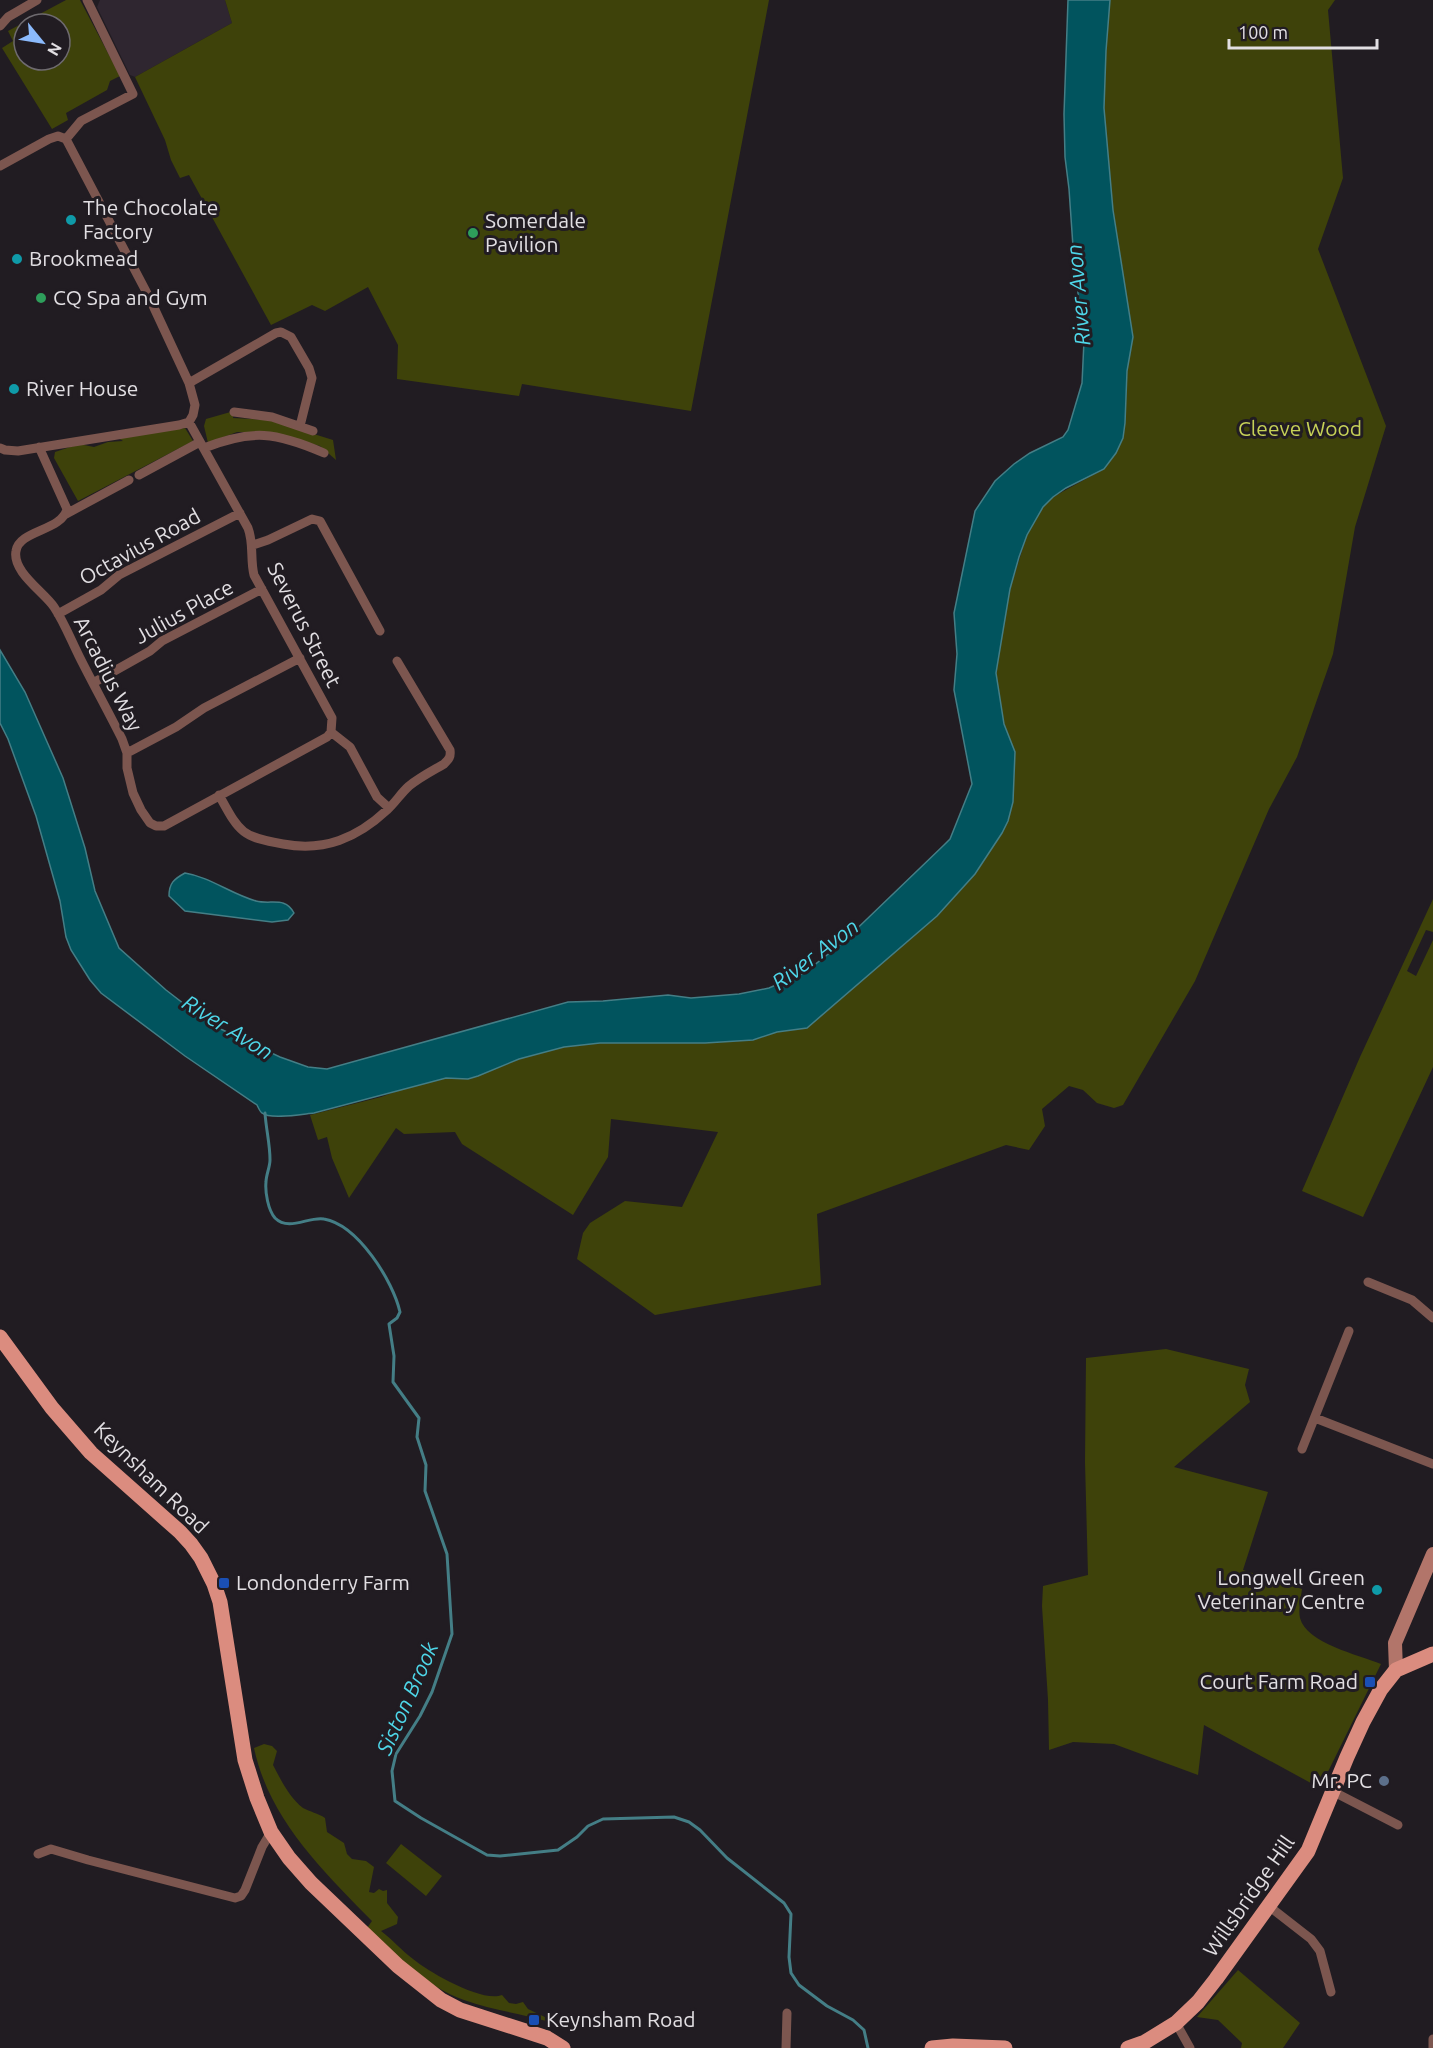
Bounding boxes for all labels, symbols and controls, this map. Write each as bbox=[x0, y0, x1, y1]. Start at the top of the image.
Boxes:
north arrow bbox=[12, 12, 72, 72]
scale bar bbox=[1229, 12, 1378, 50]
text: 100 m bbox=[1238, 22, 1288, 42]
text: N bbox=[44, 40, 66, 59]
place label: The Chocolate Factory bbox=[83, 195, 218, 243]
place label: Somerdale Pavilion bbox=[485, 208, 586, 256]
marker: The Chocolate Factory bbox=[64, 213, 78, 227]
marker: Somerdale Pavilion bbox=[466, 226, 480, 240]
water label: River Avon bbox=[1061, 243, 1094, 347]
place label: Brookmead bbox=[29, 246, 138, 270]
marker: Brookmead bbox=[10, 252, 24, 266]
place label: CQ Spa and Gym bbox=[53, 285, 208, 309]
marker: CQ Spa and Gym bbox=[34, 291, 48, 305]
place label: River House bbox=[26, 376, 138, 400]
marker: River House bbox=[7, 382, 21, 396]
park label: Cleeve Wood bbox=[1238, 416, 1362, 440]
street label: Octavius Road bbox=[75, 503, 204, 589]
street label: Severus Street bbox=[263, 558, 347, 691]
street label: Julius Place bbox=[130, 574, 237, 648]
street label: Arcadius Way bbox=[70, 612, 148, 735]
water label: River Avon bbox=[766, 913, 863, 994]
water label: River Avon bbox=[178, 989, 278, 1064]
street label: Keynsham Road bbox=[90, 1417, 214, 1538]
place label: Longwell Green Veterinary Centre bbox=[1198, 1565, 1365, 1613]
place label: Londonderry Farm bbox=[236, 1570, 410, 1594]
marker: Londonderry Farm bbox=[217, 1576, 231, 1590]
marker: Longwell Green Veterinary Centre bbox=[1370, 1583, 1384, 1597]
water label: Siston Brook bbox=[370, 1637, 443, 1759]
place label: Court Farm Road bbox=[1200, 1669, 1358, 1693]
marker: Court Farm Road bbox=[1363, 1675, 1377, 1689]
place label: Mr. PC bbox=[1311, 1768, 1372, 1792]
marker: Mr. PC bbox=[1377, 1774, 1391, 1788]
street label: Willsbridge Hill bbox=[1198, 1830, 1299, 1960]
place label: Keynsham Road bbox=[546, 2007, 695, 2031]
marker: Keynsham Road bbox=[527, 2013, 541, 2027]

